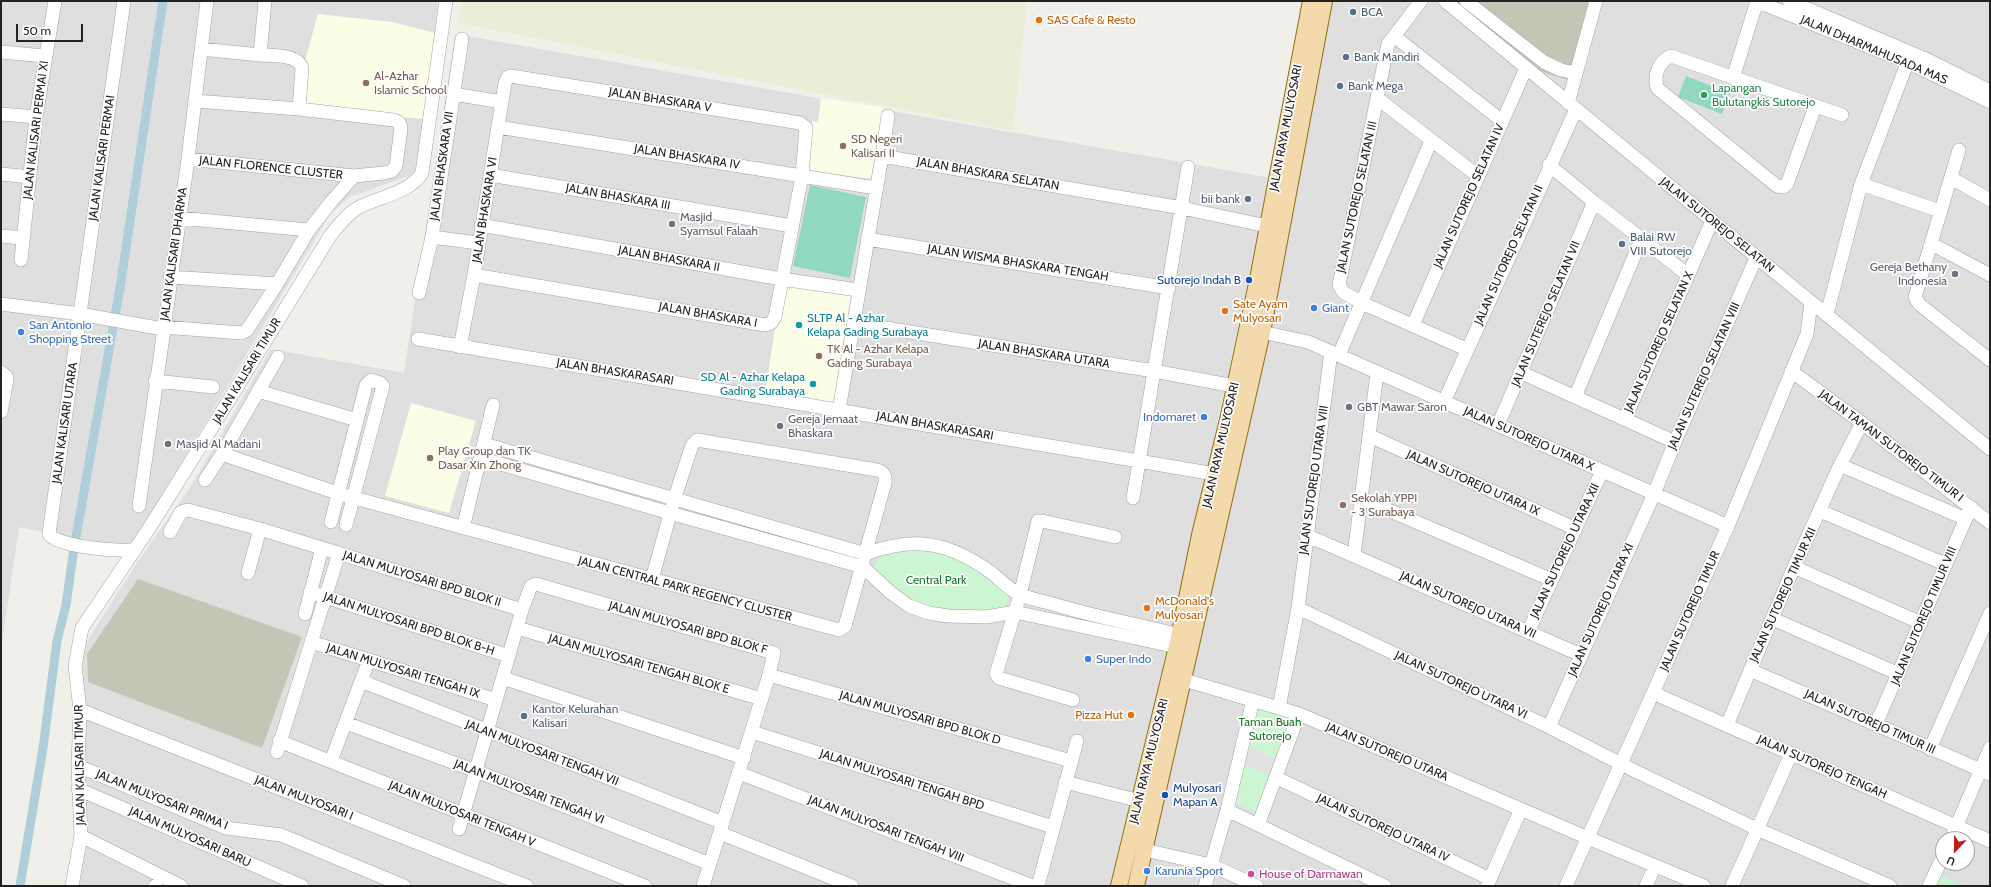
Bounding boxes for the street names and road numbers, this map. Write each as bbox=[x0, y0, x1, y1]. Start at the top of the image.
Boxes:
street label: JALAN DHARMAHUSADA MAS bbox=[1798, 12, 1950, 88]
street label: JALAN KALISARI PERMAI XI bbox=[20, 60, 52, 200]
street label: JALAN RAYA MULYOSARI bbox=[1267, 64, 1305, 192]
street label: JALAN BHASKARA V bbox=[608, 85, 712, 115]
street label: JALAN KALISARI PERMAI bbox=[86, 94, 118, 222]
street label: JALAN BHASKARA VII bbox=[427, 111, 457, 221]
street label: JALAN SUTOREJO SELATAN III bbox=[1334, 120, 1380, 274]
street label: JALAN SUTOREJO SELATAN IV bbox=[1431, 122, 1507, 270]
street label: JALAN BHASKARA IV bbox=[633, 142, 741, 172]
street label: JALAN FLORENCE CLUSTER bbox=[198, 153, 344, 183]
street label: JALAN BHASKARA SELATAN bbox=[916, 154, 1060, 194]
street label: JALAN BHASKARA VI bbox=[470, 156, 500, 264]
street label: JALAN SUTOREJO SELATAN bbox=[1657, 174, 1777, 276]
street label: JALAN BHASKARA III bbox=[565, 181, 671, 213]
street label: JALAN SUTOREJO SELATAN II bbox=[1472, 183, 1546, 327]
street label: JALAN KALISARI DHARMA bbox=[158, 186, 190, 322]
street label: JALAN SUTEREJO SELATAN VII bbox=[1509, 239, 1583, 389]
street label: JALAN WISMA BHASKARA TENGAH bbox=[926, 242, 1110, 284]
street label: JALAN BHASKARA II bbox=[617, 243, 721, 275]
street label: JALAN SUTOREJO SELATAN X bbox=[1621, 269, 1697, 415]
street label: JALAN BHASKARA I bbox=[658, 299, 758, 331]
street label: JALAN SUTEREJO SELATAN VIII bbox=[1665, 300, 1743, 452]
street label: JALAN KALISARI TIMUR bbox=[210, 316, 284, 426]
street label: JALAN BHASKARA UTARA bbox=[977, 336, 1111, 372]
street label: JALAN BHASKARASARI bbox=[555, 356, 675, 388]
street label: JALAN KALISARI UTARA bbox=[49, 362, 81, 484]
street label: JALAN RAYA MULYOSARI bbox=[1200, 381, 1242, 509]
street label: JALAN TAMAN SUTOREJO TIMUR I bbox=[1816, 387, 1966, 505]
street label: JALAN SUTOREJO UTARA VIII bbox=[1296, 404, 1332, 556]
street label: JALAN SUTOREJO UTARA X bbox=[1462, 404, 1596, 474]
street label: JALAN BHASKARASARI bbox=[875, 409, 995, 443]
street label: JALAN SUTOREJO UTARA IX bbox=[1404, 447, 1542, 519]
street label: JALAN SUTOREJO UTARA XII bbox=[1527, 481, 1603, 621]
street label: JALAN SUTOREJO TIMUR XII bbox=[1747, 525, 1819, 665]
street label: JALAN SUTOREJO UTARA XI bbox=[1565, 541, 1637, 679]
street label: JALAN SUTOREJO TIMUR VIII bbox=[1888, 545, 1960, 687]
street label: JALAN MULYOSARI BPD BLOK II bbox=[341, 548, 503, 610]
street label: JALAN SUTOREJO TIMUR bbox=[1657, 549, 1723, 673]
street label: JALAN CENTRAL PARK REGENCY CLUSTER bbox=[577, 553, 793, 625]
street label: JALAN SUTOREJO UTARA VII bbox=[1398, 568, 1538, 642]
street label: JALAN MULYOSARI BPD BLOK B-H bbox=[322, 589, 496, 659]
street label: JALAN MULYOSARI BPD BLOK F bbox=[607, 598, 769, 658]
street label: JALAN MULYOSARI TENGAH BLOK E bbox=[547, 631, 731, 697]
street label: JALAN MULYOSARI TENGAH IX bbox=[325, 641, 481, 701]
street label: JALAN SUTOREJO UTARA VI bbox=[1392, 648, 1530, 722]
street label: JALAN SUTOREJO TIMUR III bbox=[1802, 687, 1938, 757]
street label: JALAN MULYOSARI BPD BLOK D bbox=[838, 688, 1002, 748]
street label: JALAN RAYA MULYOSARI bbox=[1126, 697, 1172, 825]
street label: JALAN KALISARI TIMUR bbox=[72, 705, 88, 825]
street label: JALAN MULYOSARI TENGAH VII bbox=[463, 717, 621, 789]
street label: JALAN SUTOREJO UTARA bbox=[1324, 720, 1450, 784]
street label: JALAN SUTOREJO TENGAH bbox=[1755, 732, 1889, 802]
street label: JALAN MULYOSARI TENGAH BPD bbox=[818, 747, 986, 813]
street label: JALAN MULYOSARI TENGAH VI bbox=[452, 757, 606, 827]
street label: JALAN MULYOSARI PRIMA I bbox=[94, 767, 230, 833]
street label: JALAN MULYOSARI I bbox=[253, 773, 355, 823]
street label: JALAN MULYOSARI TENGAH V bbox=[387, 778, 537, 850]
street label: JALAN SUTOREJO UTARA IV bbox=[1314, 791, 1452, 865]
street label: JALAN MULYOSARI TENGAH VIII bbox=[806, 793, 966, 865]
street label: JALAN MULYOSARI BARU bbox=[127, 804, 253, 870]

